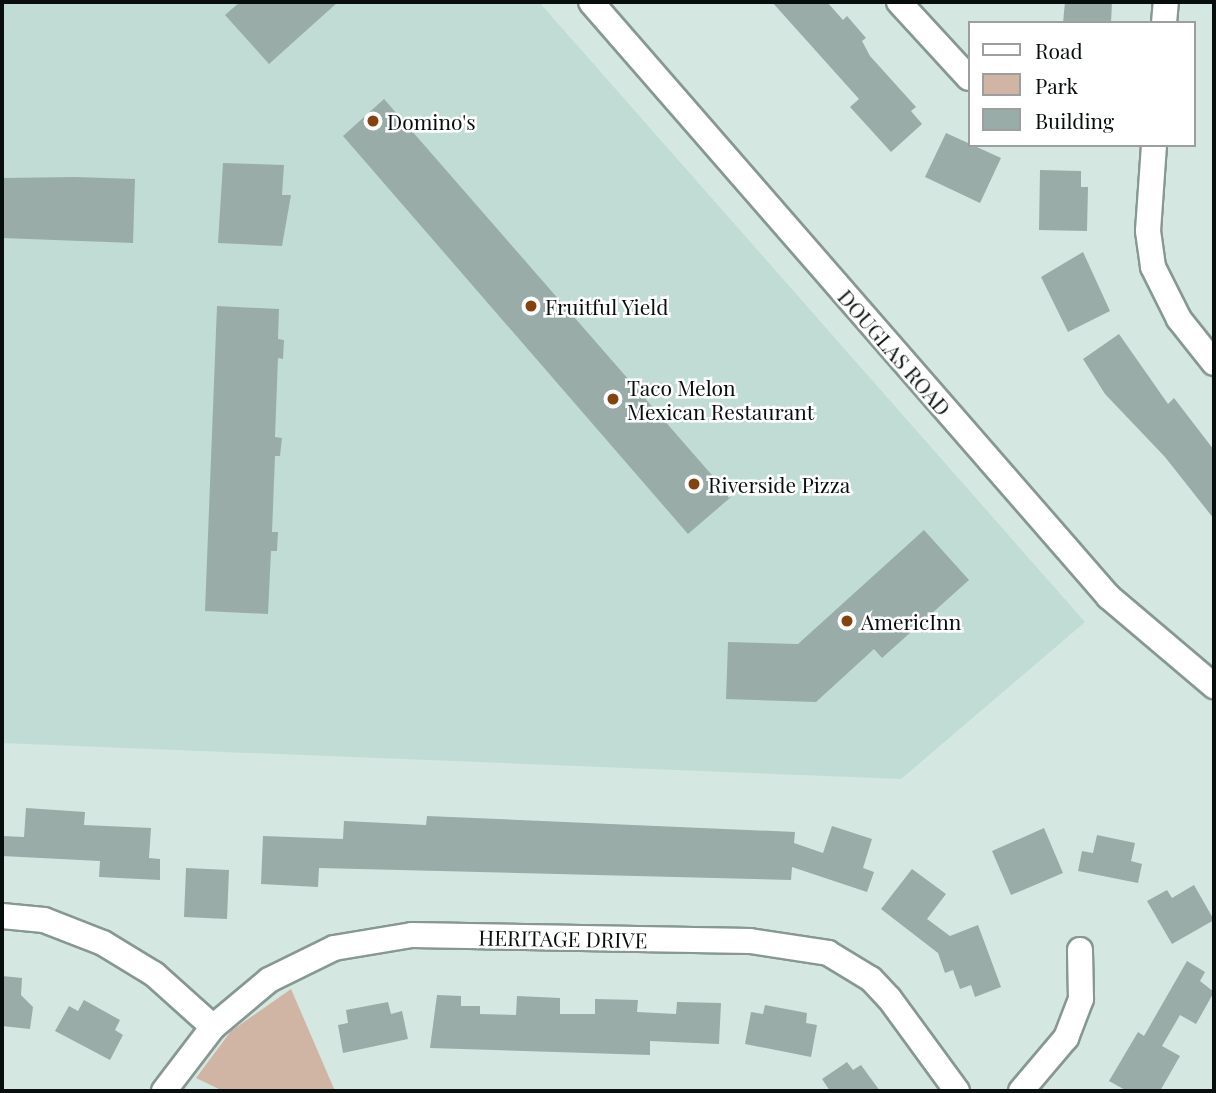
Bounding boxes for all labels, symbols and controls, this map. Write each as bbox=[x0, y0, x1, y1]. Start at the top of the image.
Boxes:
legend bbox=[968, 21, 1195, 147]
text: Road bbox=[1035, 36, 1083, 64]
text: Park bbox=[1035, 71, 1078, 99]
text: Building bbox=[1035, 106, 1114, 134]
place label: Domino's bbox=[387, 108, 476, 134]
marker: Domino's bbox=[365, 113, 381, 129]
street label: DOUGLAS ROAD bbox=[833, 284, 957, 420]
place label: Fruitful Yield bbox=[545, 293, 669, 319]
marker: Fruitful Yield bbox=[523, 298, 539, 314]
place label: Taco Melon Mexican Restaurant bbox=[627, 374, 814, 424]
marker: Taco Melon Mexican Restaurant bbox=[605, 391, 621, 407]
place label: Riverside Pizza bbox=[708, 471, 850, 497]
marker: Riverside Pizza bbox=[686, 476, 702, 492]
place label: AmericInn bbox=[861, 608, 961, 634]
marker: AmericInn bbox=[839, 613, 855, 629]
street label: HERITAGE DRIVE bbox=[478, 924, 648, 952]

